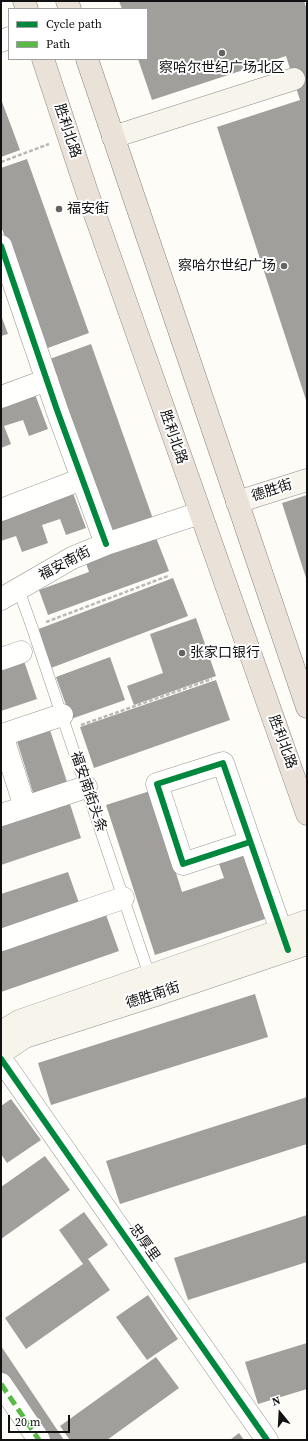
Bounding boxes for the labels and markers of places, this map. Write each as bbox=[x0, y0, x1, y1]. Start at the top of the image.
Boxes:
marker: 察哈尔世纪广场北区 bbox=[217, 48, 227, 58]
place label: 察哈尔世纪广场北区 bbox=[159, 60, 285, 76]
place label: 福安街 bbox=[67, 201, 109, 217]
marker: 福安街 bbox=[54, 204, 64, 214]
place label: 察哈尔世纪广场 bbox=[178, 258, 276, 274]
marker: 察哈尔世纪广场 bbox=[279, 261, 289, 271]
place label: 张家口银行 bbox=[190, 645, 260, 661]
marker: 张家口银行 bbox=[177, 648, 187, 658]

